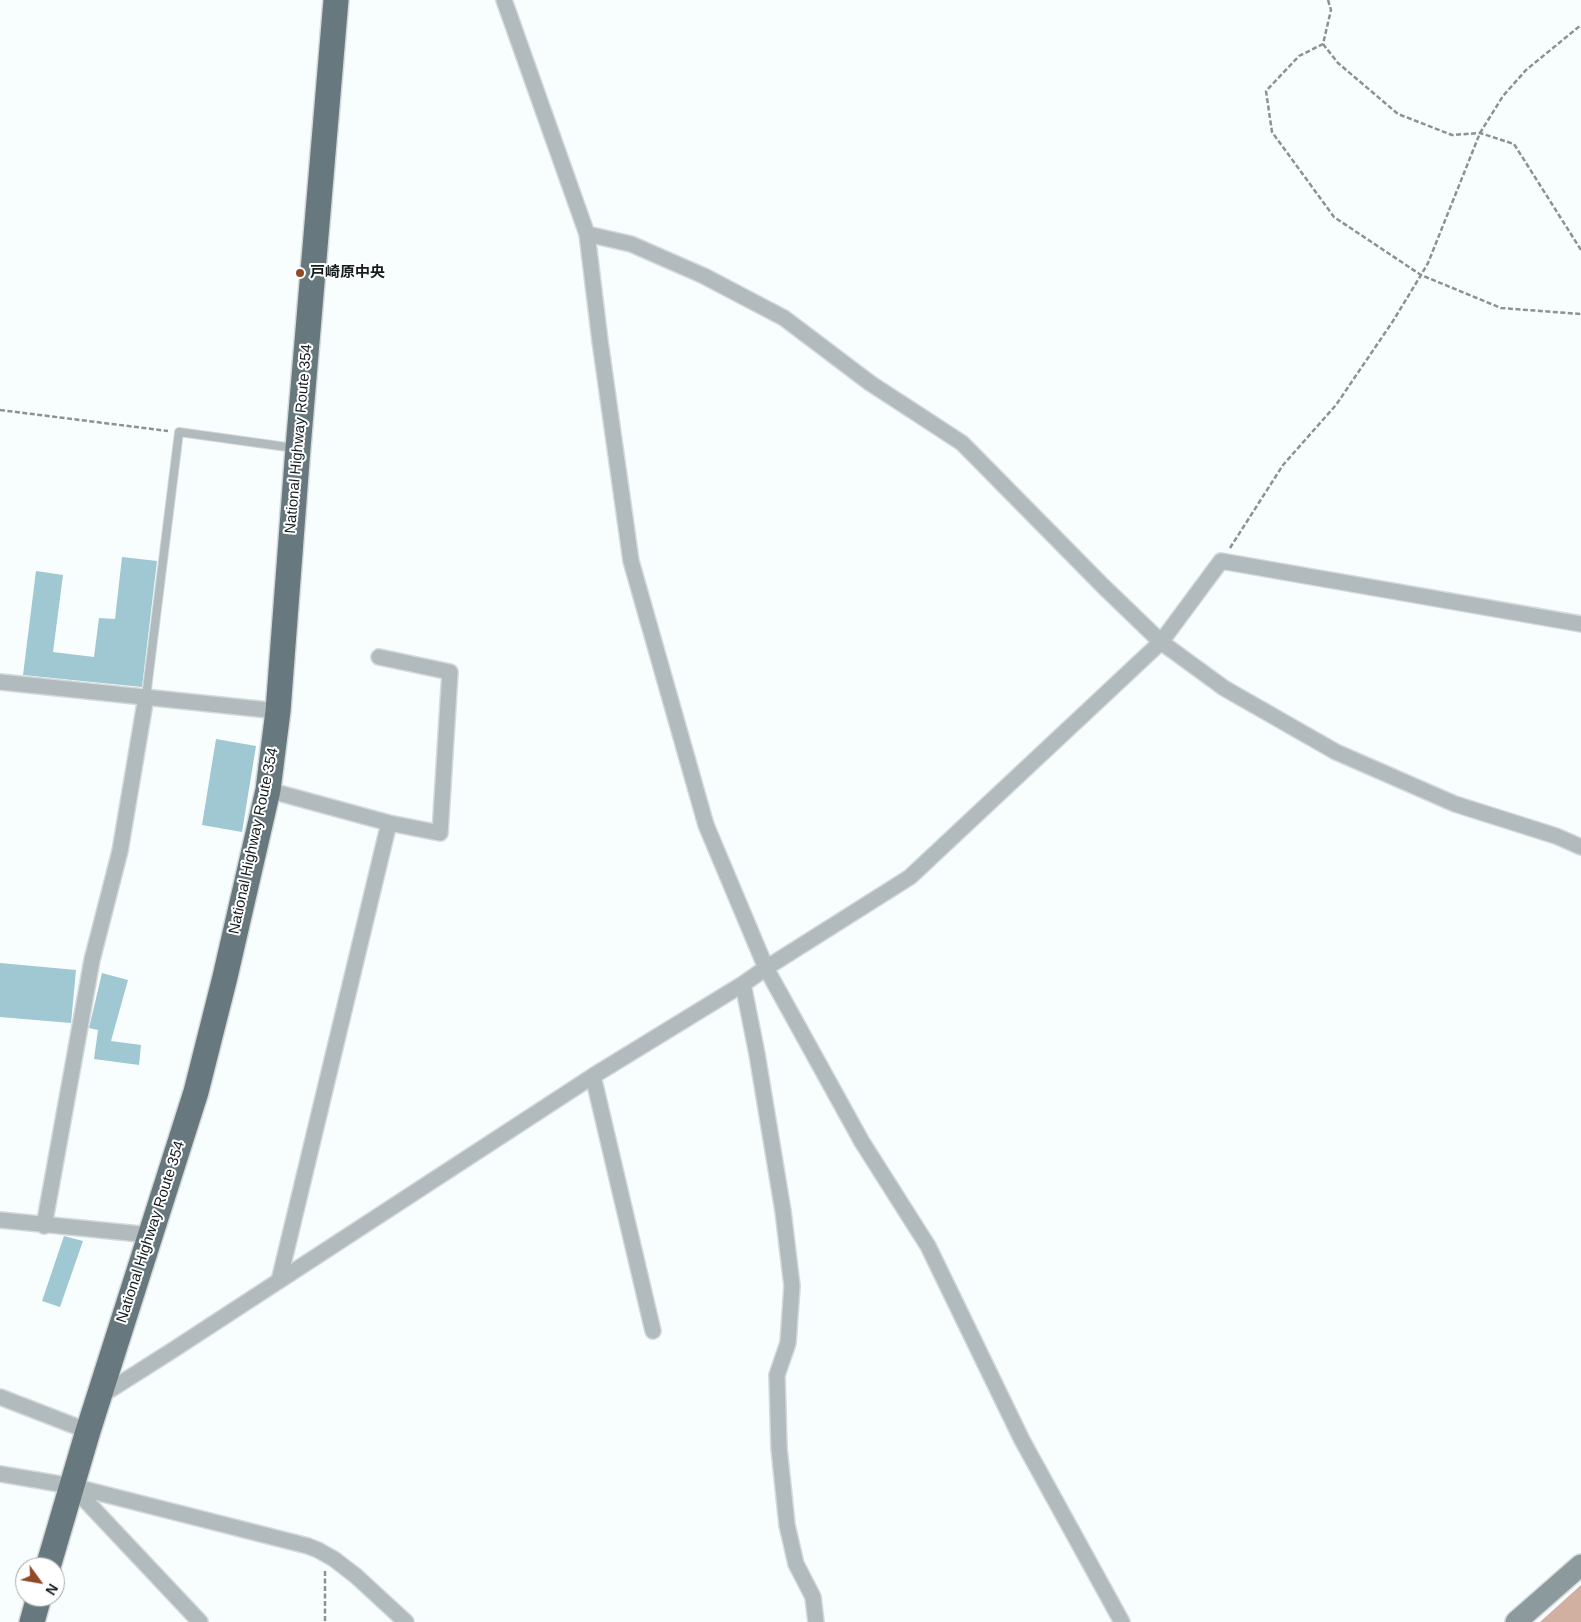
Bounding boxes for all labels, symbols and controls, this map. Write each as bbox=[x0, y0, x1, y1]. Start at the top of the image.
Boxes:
place label: 戸崎原中央 bbox=[310, 264, 385, 282]
marker: 戸崎原中央 bbox=[294, 267, 306, 279]
street label: National Highway Route 354 bbox=[282, 344, 316, 534]
street label: National Highway Route 354 bbox=[225, 746, 283, 936]
street label: National Highway Route 354 bbox=[113, 1139, 189, 1325]
north arrow bbox=[15, 1557, 65, 1607]
text: N bbox=[42, 1581, 61, 1598]

